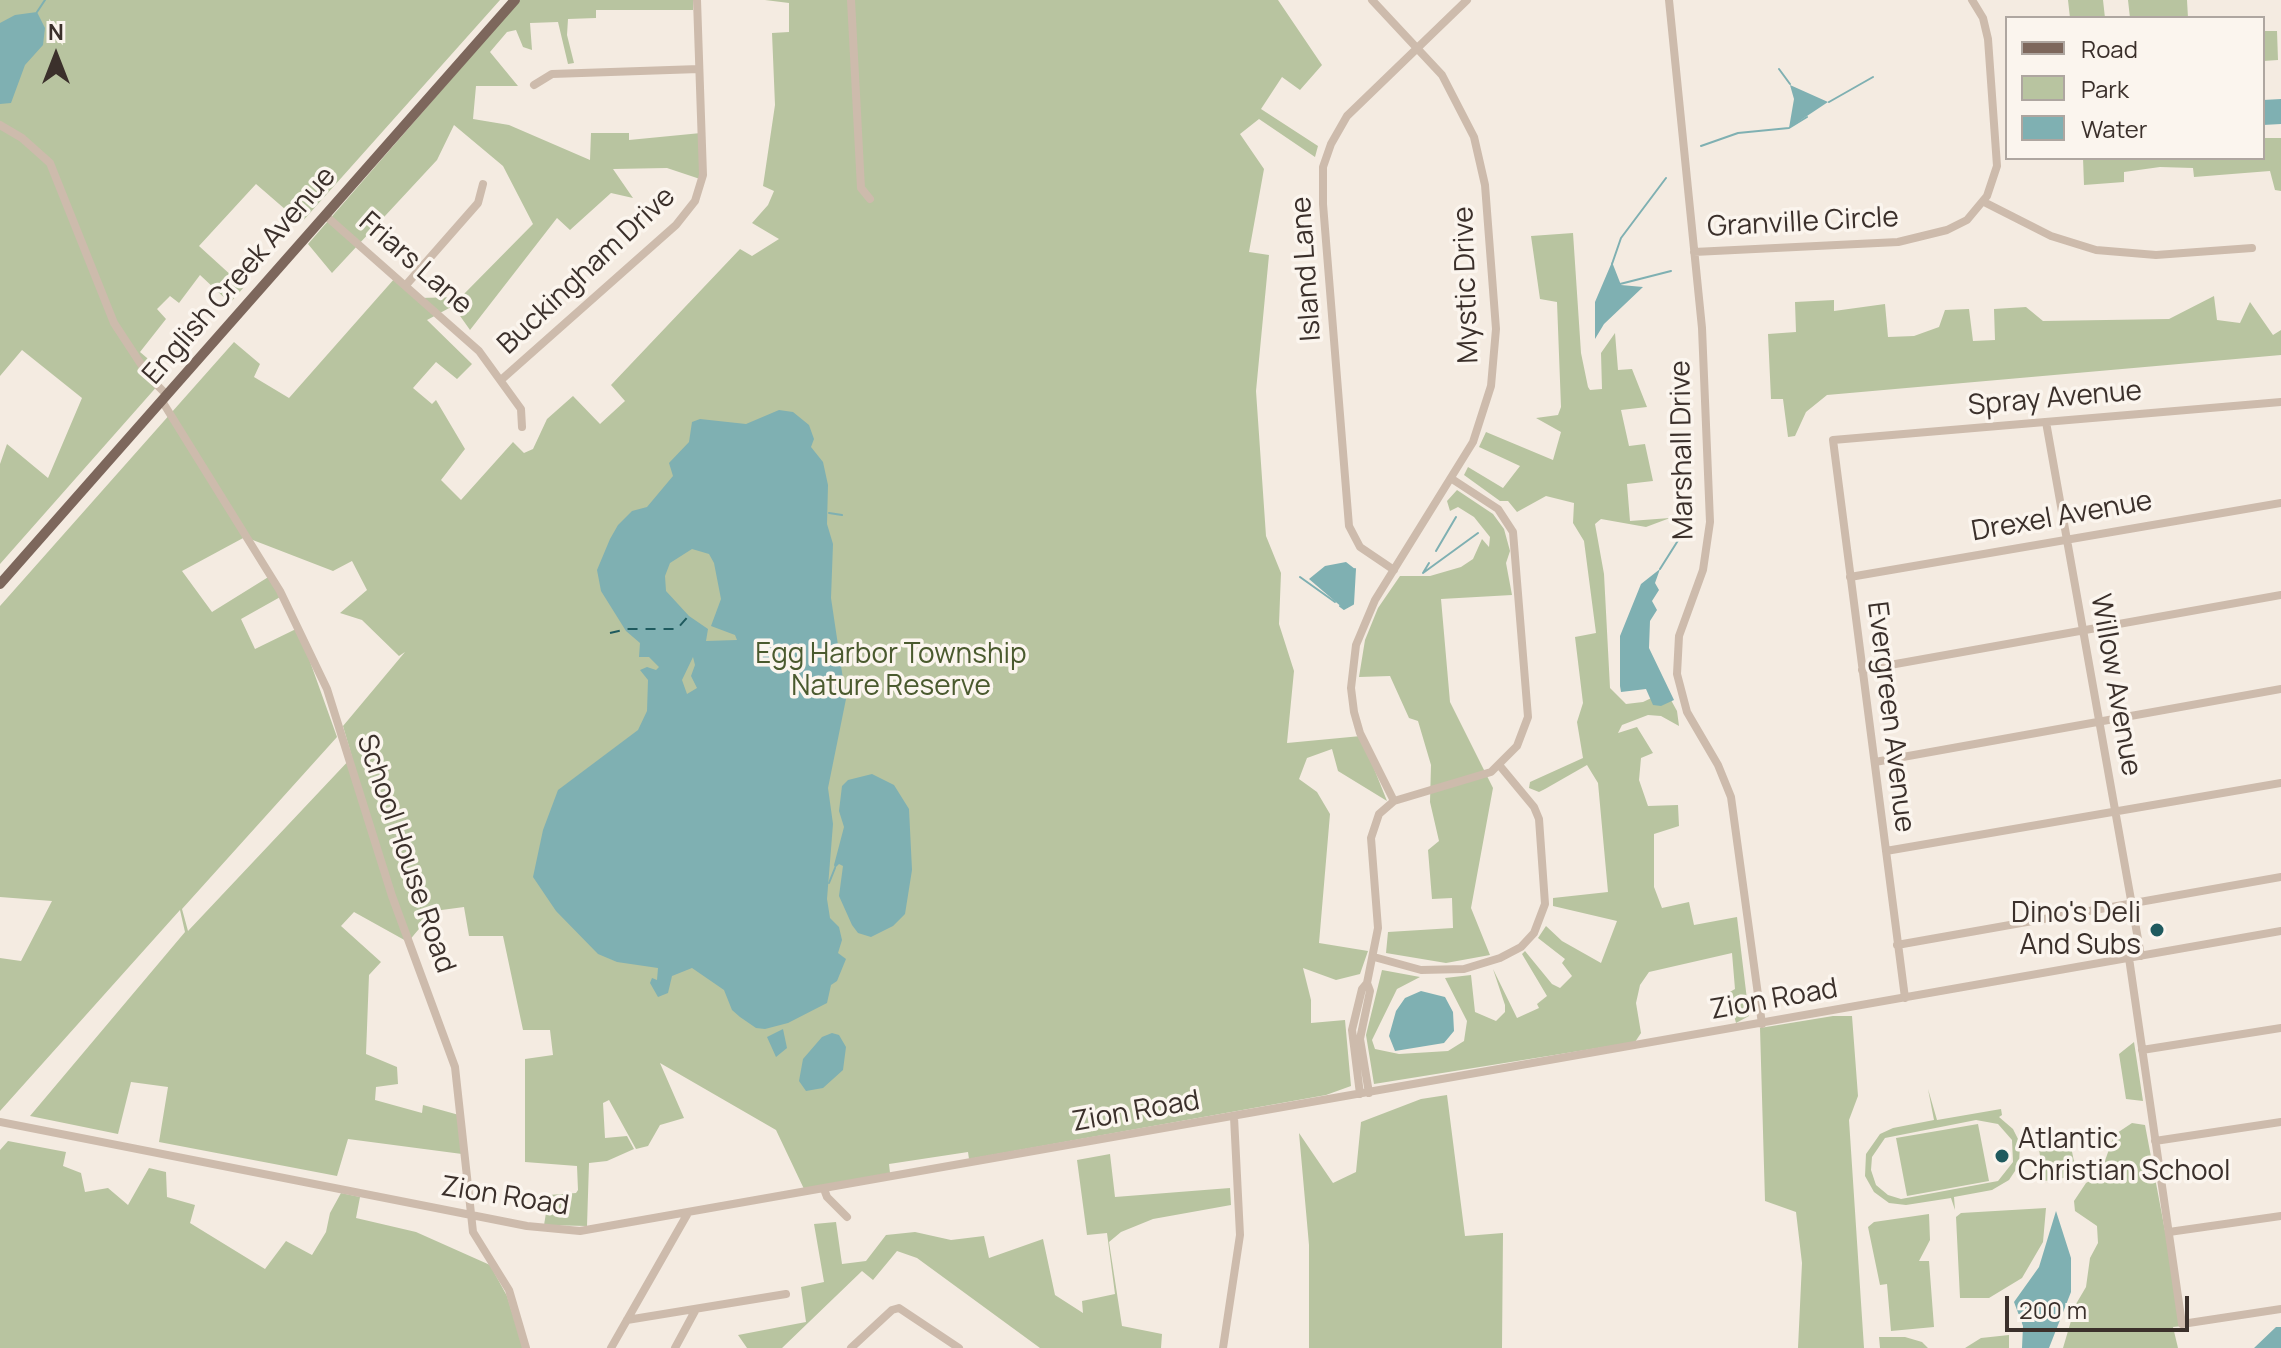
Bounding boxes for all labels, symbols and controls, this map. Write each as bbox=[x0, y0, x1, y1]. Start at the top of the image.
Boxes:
north arrow bbox=[16, 16, 96, 96]
legend bbox=[2005, 16, 2265, 160]
text: N bbox=[48, 17, 64, 47]
text: Road bbox=[2081, 32, 2138, 65]
text: Park bbox=[2081, 72, 2129, 105]
text: Water bbox=[2081, 112, 2148, 145]
street label: English Creek Avenue bbox=[136, 160, 344, 392]
street label: Buckingham Drive bbox=[491, 180, 683, 362]
street label: Island Lane bbox=[1285, 196, 1329, 342]
street label: Granville Circle bbox=[1706, 201, 1900, 245]
street label: Friars Lane bbox=[352, 206, 478, 322]
street label: Mystic Drive bbox=[1447, 206, 1487, 364]
street label: Marshall Drive bbox=[1665, 360, 1701, 540]
street label: Spray Avenue bbox=[1967, 375, 2143, 423]
street label: Drexel Avenue bbox=[1969, 485, 2155, 549]
street label: Willow Avenue bbox=[2082, 591, 2148, 779]
street label: Evergreen Avenue bbox=[1859, 600, 1921, 834]
park label: Egg Harbor Township Nature Reserve bbox=[755, 638, 1027, 704]
street label: School House Road bbox=[348, 730, 462, 978]
place label: Dino's Deli And Subs bbox=[2011, 897, 2141, 963]
marker: Dino's Deli And Subs bbox=[2148, 921, 2166, 939]
street label: Zion Road bbox=[1708, 972, 1840, 1028]
street label: Zion Road bbox=[1070, 1084, 1202, 1140]
place label: Atlantic Christian School bbox=[2018, 1123, 2231, 1189]
marker: Atlantic Christian School bbox=[1993, 1147, 2011, 1165]
street label: Zion Road bbox=[439, 1170, 571, 1224]
scale bar bbox=[2009, 1280, 2193, 1330]
text: 200 m bbox=[2019, 1293, 2087, 1326]

